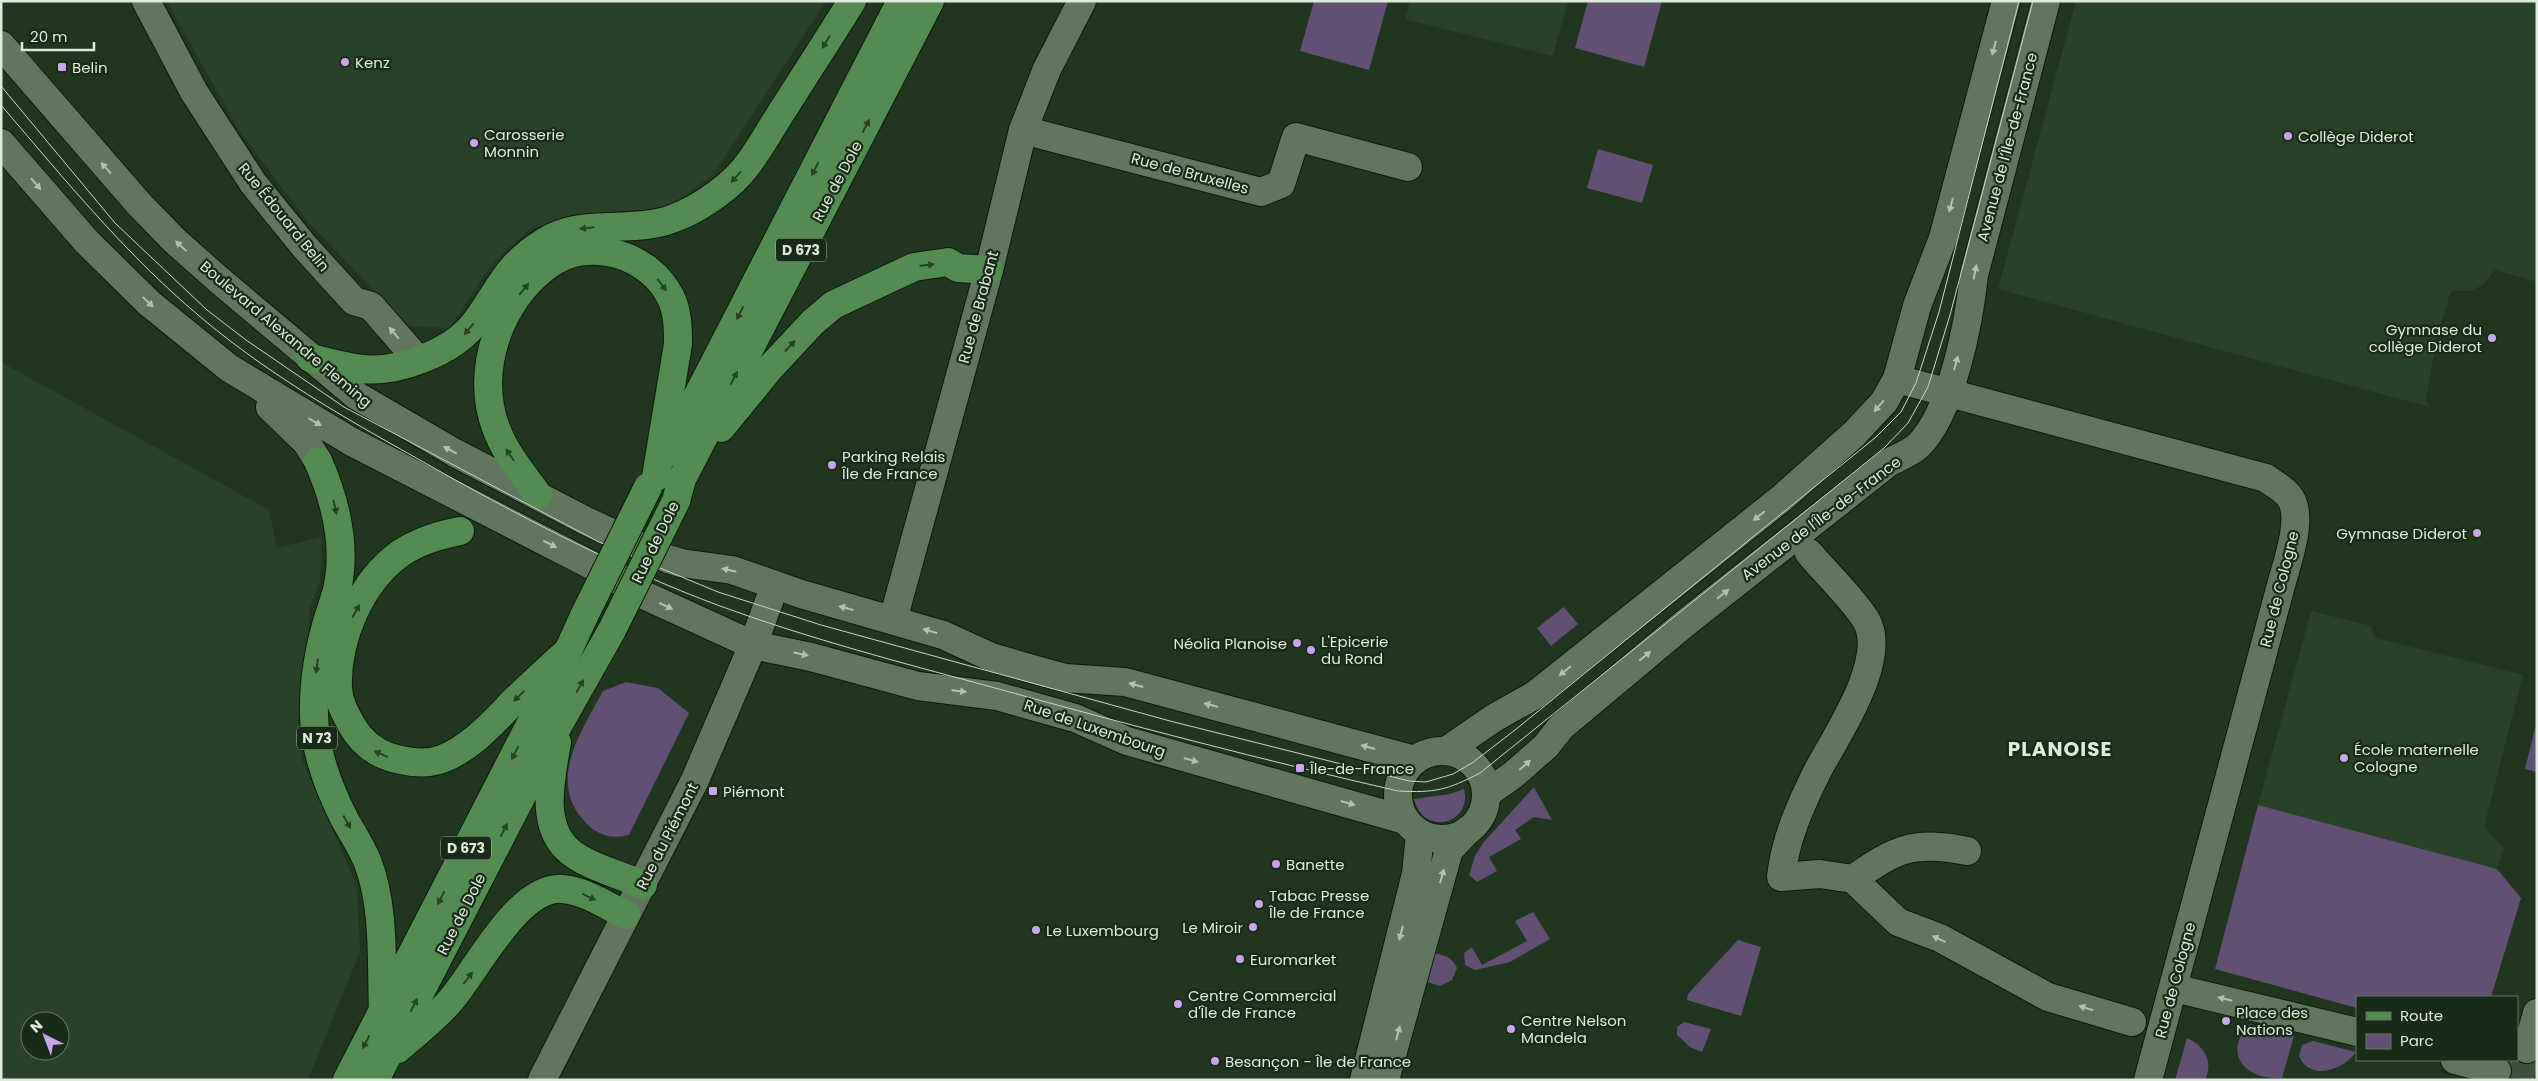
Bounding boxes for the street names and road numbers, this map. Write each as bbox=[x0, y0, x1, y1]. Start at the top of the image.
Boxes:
street label: Avenue de l’Île-de-France bbox=[1972, 50, 2042, 244]
street label: Rue de Dole bbox=[807, 137, 867, 225]
street label: Rue de Bruxelles bbox=[1129, 147, 1251, 199]
street label: Rue Édouard Belin bbox=[234, 158, 334, 276]
road number: D 673 bbox=[776, 238, 826, 262]
street label: Rue de Brabant bbox=[953, 248, 1003, 366]
street label: Boulevard Alexandre Fleming bbox=[196, 256, 376, 412]
street label: Avenue de l’Île-de-France bbox=[1737, 451, 1905, 585]
street label: Rue de Dole bbox=[626, 498, 684, 586]
street label: Rue de Cologne bbox=[2254, 529, 2304, 649]
street label: Rue de Luxembourg bbox=[1021, 694, 1169, 762]
road number: N 73 bbox=[297, 726, 337, 750]
street label: Rue du Piémont bbox=[631, 779, 703, 893]
road number: D 673 bbox=[441, 836, 491, 860]
street label: Rue de Dole bbox=[432, 870, 490, 958]
street label: Rue de Cologne bbox=[2149, 920, 2201, 1040]

